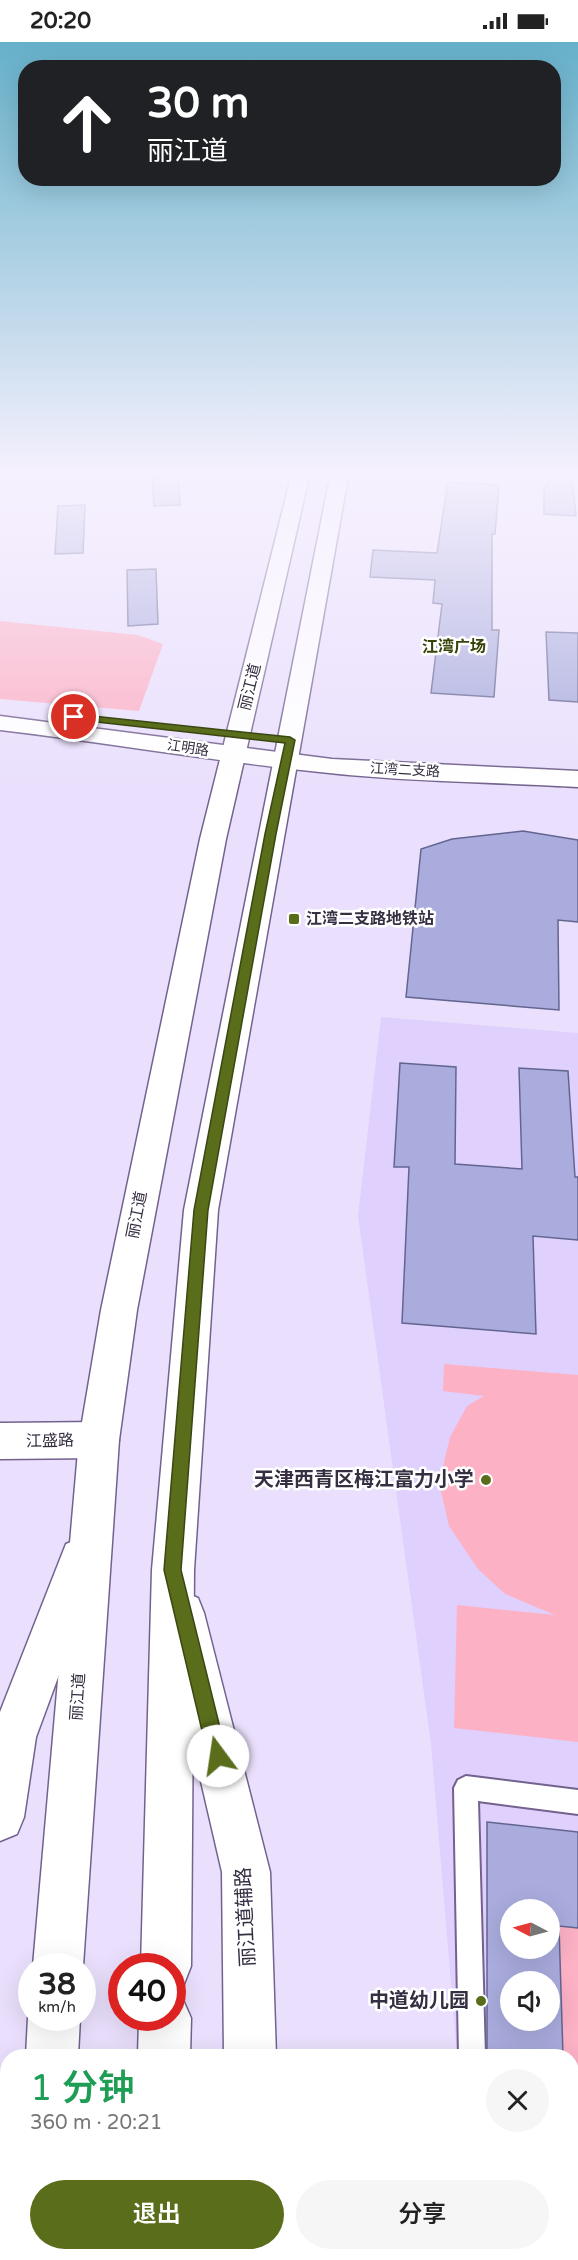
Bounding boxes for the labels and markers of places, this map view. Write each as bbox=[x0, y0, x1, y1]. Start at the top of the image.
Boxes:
pin bbox=[48, 691, 99, 742]
place label: 江湾二支路地铁站 bbox=[306, 909, 434, 929]
marker: 江湾二支路地铁站 bbox=[287, 912, 301, 926]
place label: 天津西青区梅江富力小学 bbox=[254, 1468, 474, 1492]
marker: 天津西青区梅江富力小学 bbox=[479, 1473, 493, 1487]
place label: 中道幼儿园 bbox=[369, 1989, 469, 2013]
marker: 中道幼儿园 bbox=[474, 1994, 488, 2008]

